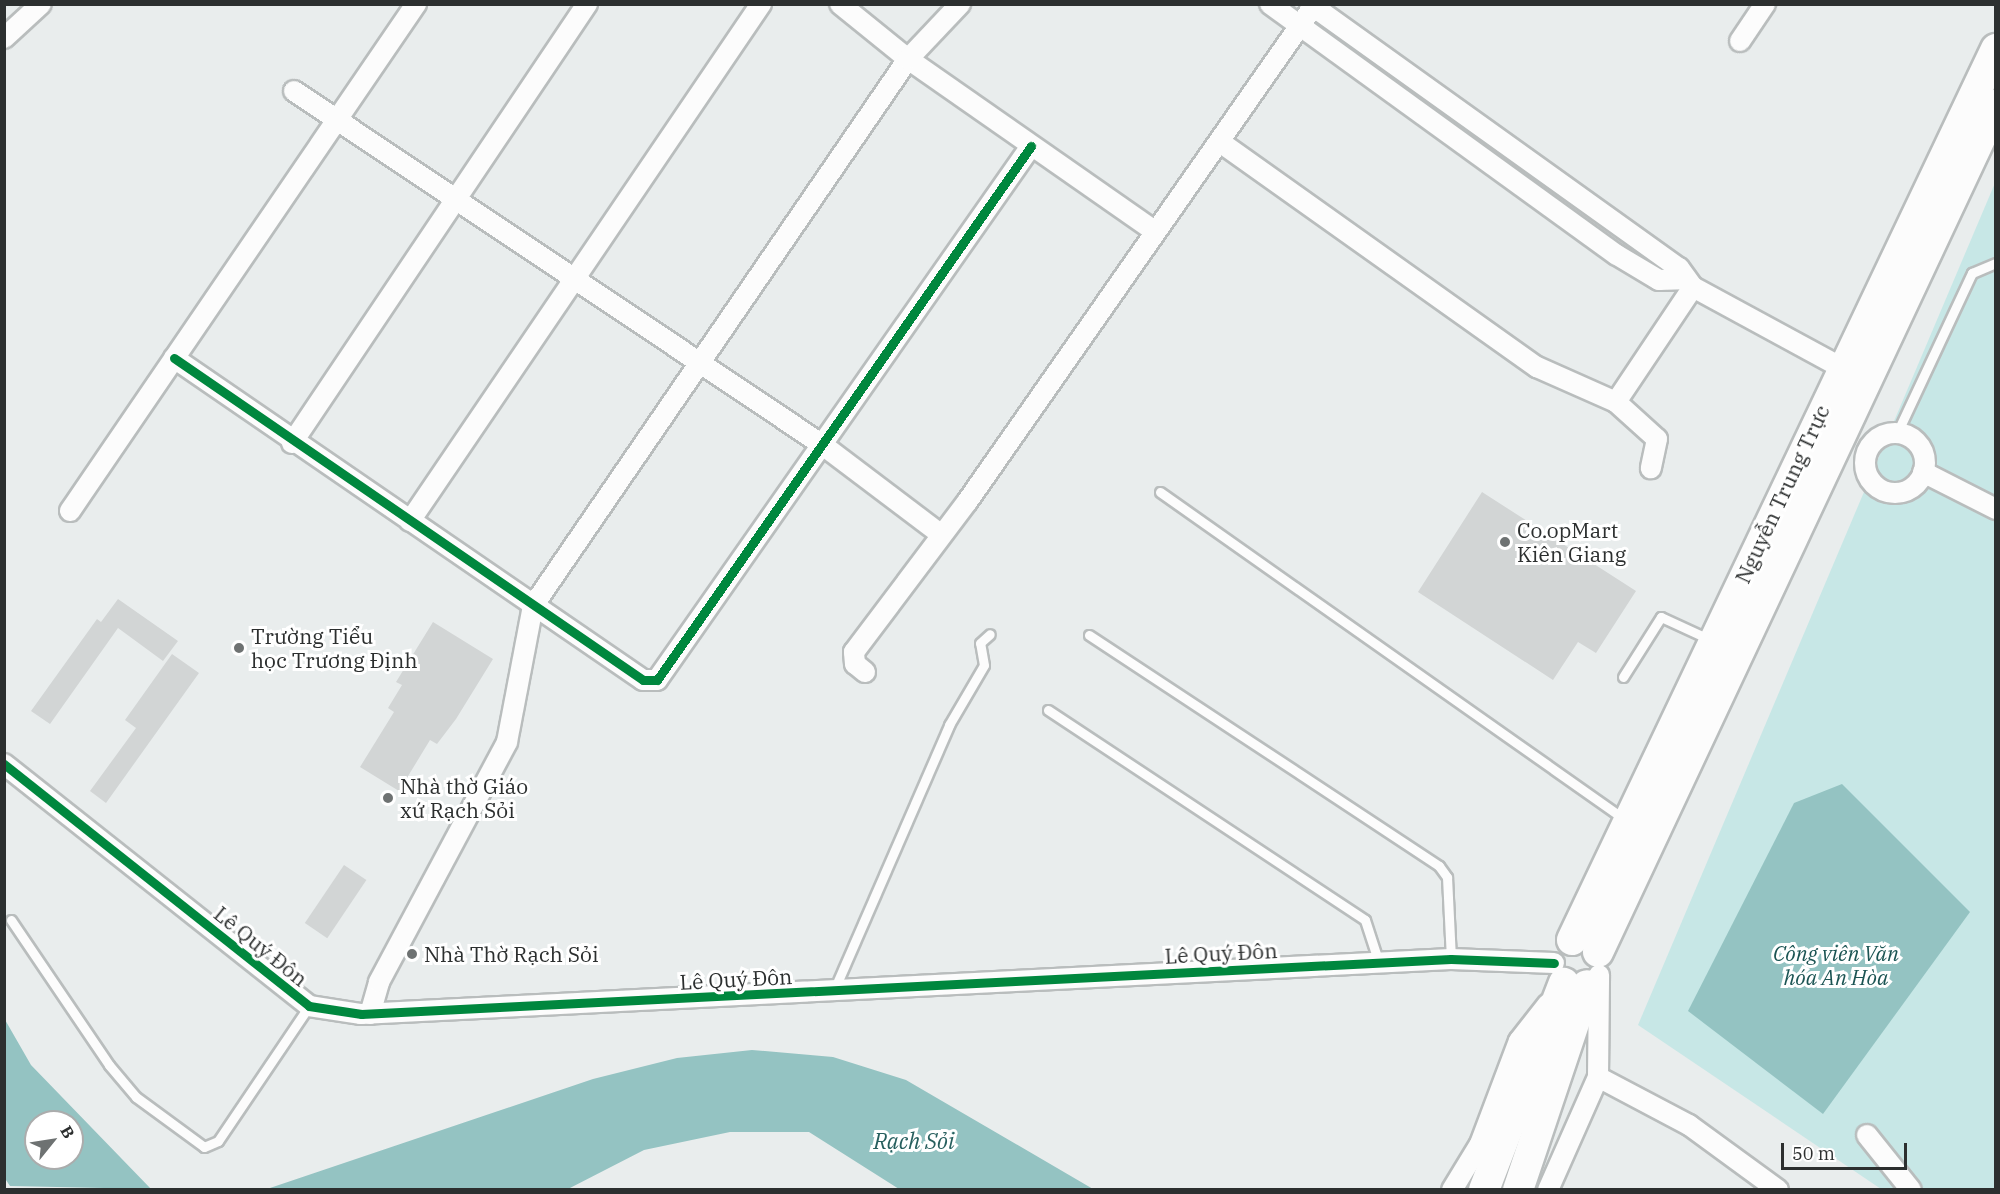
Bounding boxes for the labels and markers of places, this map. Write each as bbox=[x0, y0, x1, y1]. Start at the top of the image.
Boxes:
place label: Co.opMart Kiên Giang bbox=[1517, 517, 1626, 567]
marker: Co.opMart Kiên Giang bbox=[1498, 535, 1512, 549]
place label: Trường Tiểu học Trương Định bbox=[251, 623, 417, 673]
marker: Trường Tiểu học Trương Định bbox=[232, 641, 246, 655]
place label: Nhà thờ Giáo xứ Rạch Sỏi bbox=[400, 773, 528, 823]
marker: Nhà thờ Giáo xứ Rạch Sỏi bbox=[381, 791, 395, 805]
place label: Nhà Thờ Rạch Sỏi bbox=[424, 941, 599, 967]
marker: Nhà Thờ Rạch Sỏi bbox=[405, 947, 419, 961]

